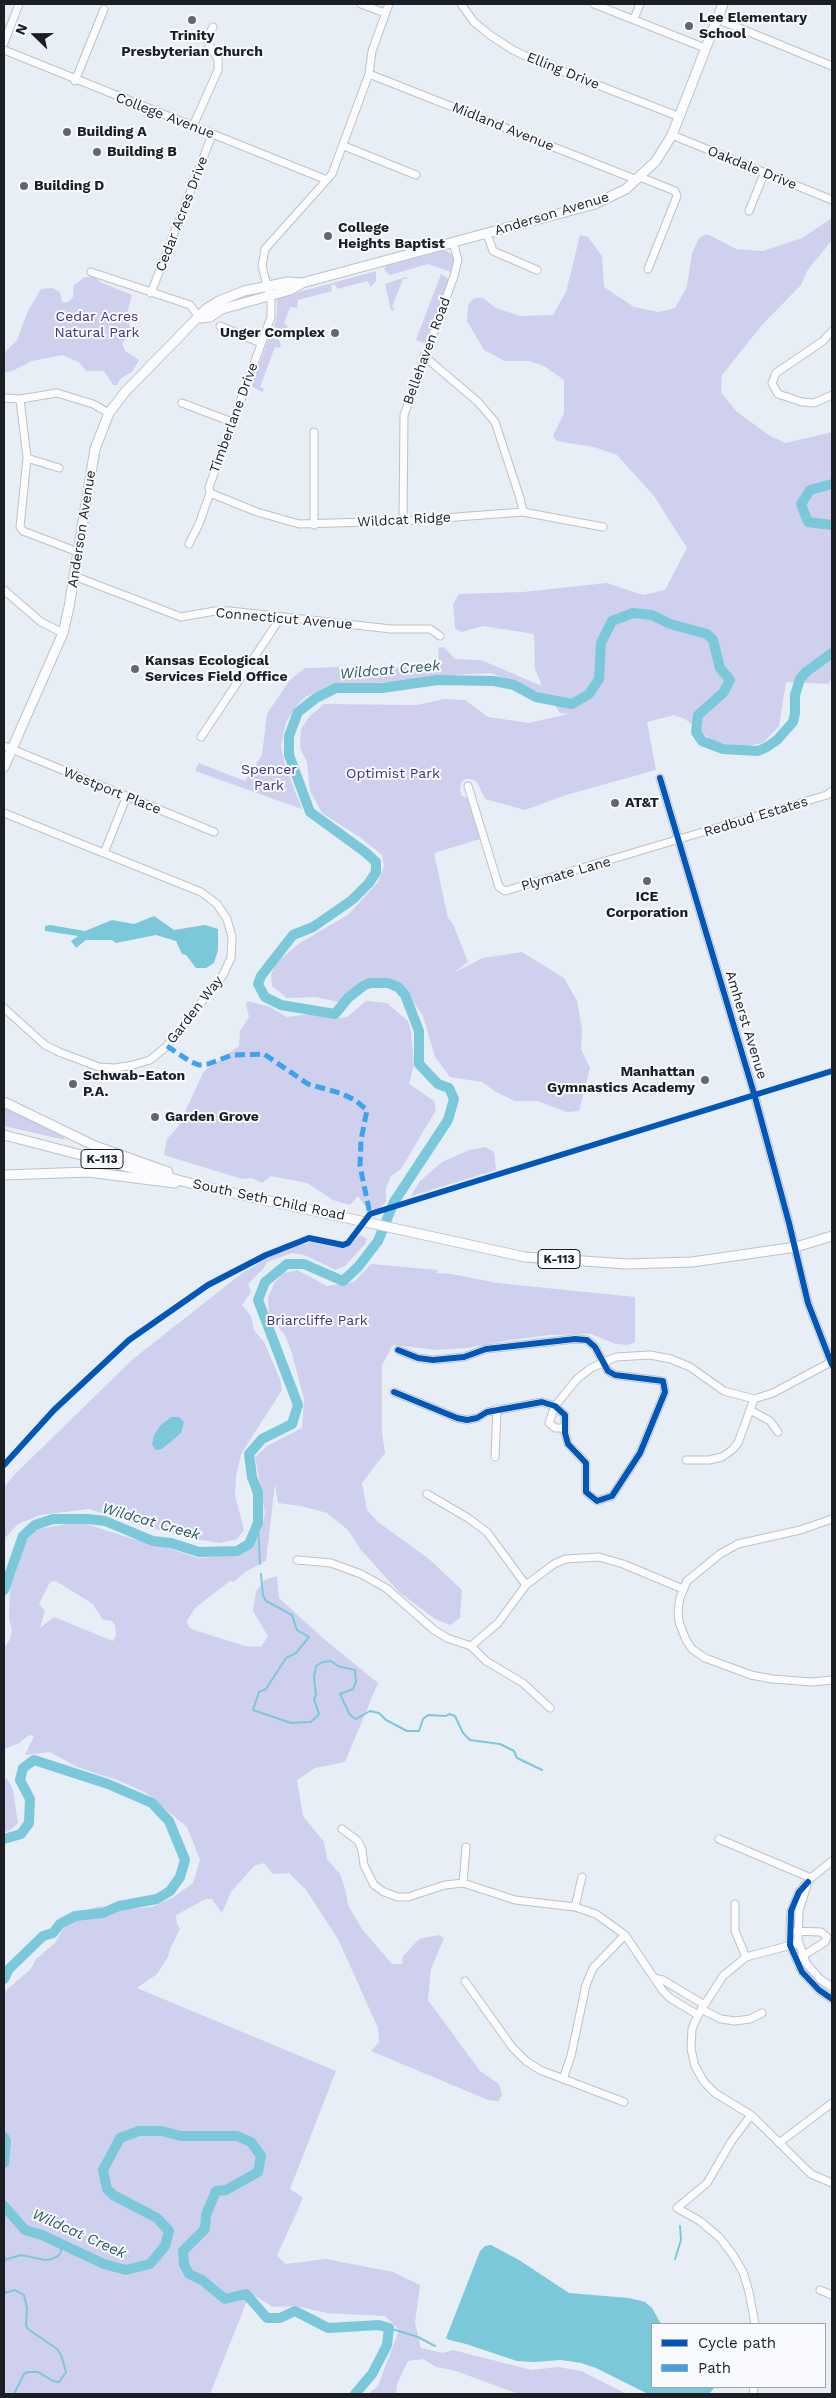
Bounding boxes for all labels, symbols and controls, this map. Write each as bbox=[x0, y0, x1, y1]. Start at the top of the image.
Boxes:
north arrow bbox=[10, 10, 60, 60]
place label: Lee Elementary School bbox=[699, 10, 807, 42]
marker: Trinity Presbyterian Church bbox=[186, 14, 198, 26]
marker: Lee Elementary School bbox=[683, 20, 695, 32]
text: N bbox=[12, 22, 30, 37]
place label: Trinity Presbyterian Church bbox=[121, 28, 263, 60]
street label: Elling Drive bbox=[524, 49, 602, 93]
street label: College Avenue bbox=[113, 89, 217, 143]
street label: Midland Avenue bbox=[450, 99, 556, 155]
place label: Building A bbox=[77, 124, 147, 140]
marker: Building A bbox=[61, 126, 73, 138]
street label: Oakdale Drive bbox=[705, 142, 799, 194]
place label: Building B bbox=[107, 144, 177, 160]
marker: Building B bbox=[91, 146, 103, 158]
street label: Cedar Acres Drive bbox=[152, 154, 212, 274]
place label: Building D bbox=[34, 178, 104, 194]
marker: Building D bbox=[18, 180, 30, 192]
street label: Anderson Avenue bbox=[493, 189, 611, 239]
place label: College Heights Baptist bbox=[338, 220, 445, 252]
marker: College Heights Baptist bbox=[322, 230, 334, 242]
street label: Bellehaven Road bbox=[400, 295, 454, 407]
park label: Cedar Acres Natural Park bbox=[55, 309, 139, 342]
place label: Unger Complex bbox=[220, 325, 325, 341]
marker: Unger Complex bbox=[329, 327, 341, 339]
street label: Timberlane Drive bbox=[206, 360, 262, 476]
street label: Anderson Avenue bbox=[64, 469, 100, 589]
street label: Wildcat Ridge bbox=[357, 509, 451, 531]
street label: Connecticut Avenue bbox=[215, 605, 353, 633]
place label: Kansas Ecological Services Field Office bbox=[145, 653, 288, 686]
water label: Wildcat Creek bbox=[339, 657, 441, 683]
marker: Kansas Ecological Services Field Office bbox=[129, 663, 141, 675]
park label: Spencer Park bbox=[241, 762, 297, 794]
street label: Westport Place bbox=[61, 764, 163, 818]
park label: Optimist Park bbox=[346, 766, 440, 782]
street label: Redbud Estates bbox=[702, 793, 810, 841]
place label: AT&T bbox=[625, 795, 659, 811]
marker: AT&T bbox=[609, 797, 621, 809]
street label: Plymate Lane bbox=[519, 853, 613, 895]
marker: ICE Corporation bbox=[641, 875, 653, 887]
place label: ICE Corporation bbox=[606, 889, 688, 922]
street label: Amherst Avenue bbox=[722, 969, 770, 1081]
street label: Garden Way bbox=[163, 973, 227, 1047]
place label: Manhattan Gymnastics Academy bbox=[547, 1064, 695, 1096]
place label: Schwab-Eaton P.A. bbox=[83, 1068, 185, 1100]
marker: Manhattan Gymnastics Academy bbox=[699, 1074, 711, 1086]
marker: Schwab-Eaton P.A. bbox=[67, 1078, 79, 1090]
place label: Garden Grove bbox=[165, 1109, 259, 1125]
marker: Garden Grove bbox=[149, 1111, 161, 1123]
road number: K-113 bbox=[81, 1150, 123, 1168]
street label: South Seth Child Road bbox=[191, 1176, 347, 1224]
road number: K-113 bbox=[538, 1250, 580, 1268]
park label: Briarcliffe Park bbox=[266, 1313, 368, 1329]
water label: Wildcat Creek bbox=[100, 1499, 202, 1545]
water label: Wildcat Creek bbox=[29, 2205, 129, 2263]
legend bbox=[651, 2323, 826, 2388]
text: Cycle path bbox=[698, 2334, 776, 2352]
text: Path bbox=[698, 2359, 731, 2377]

